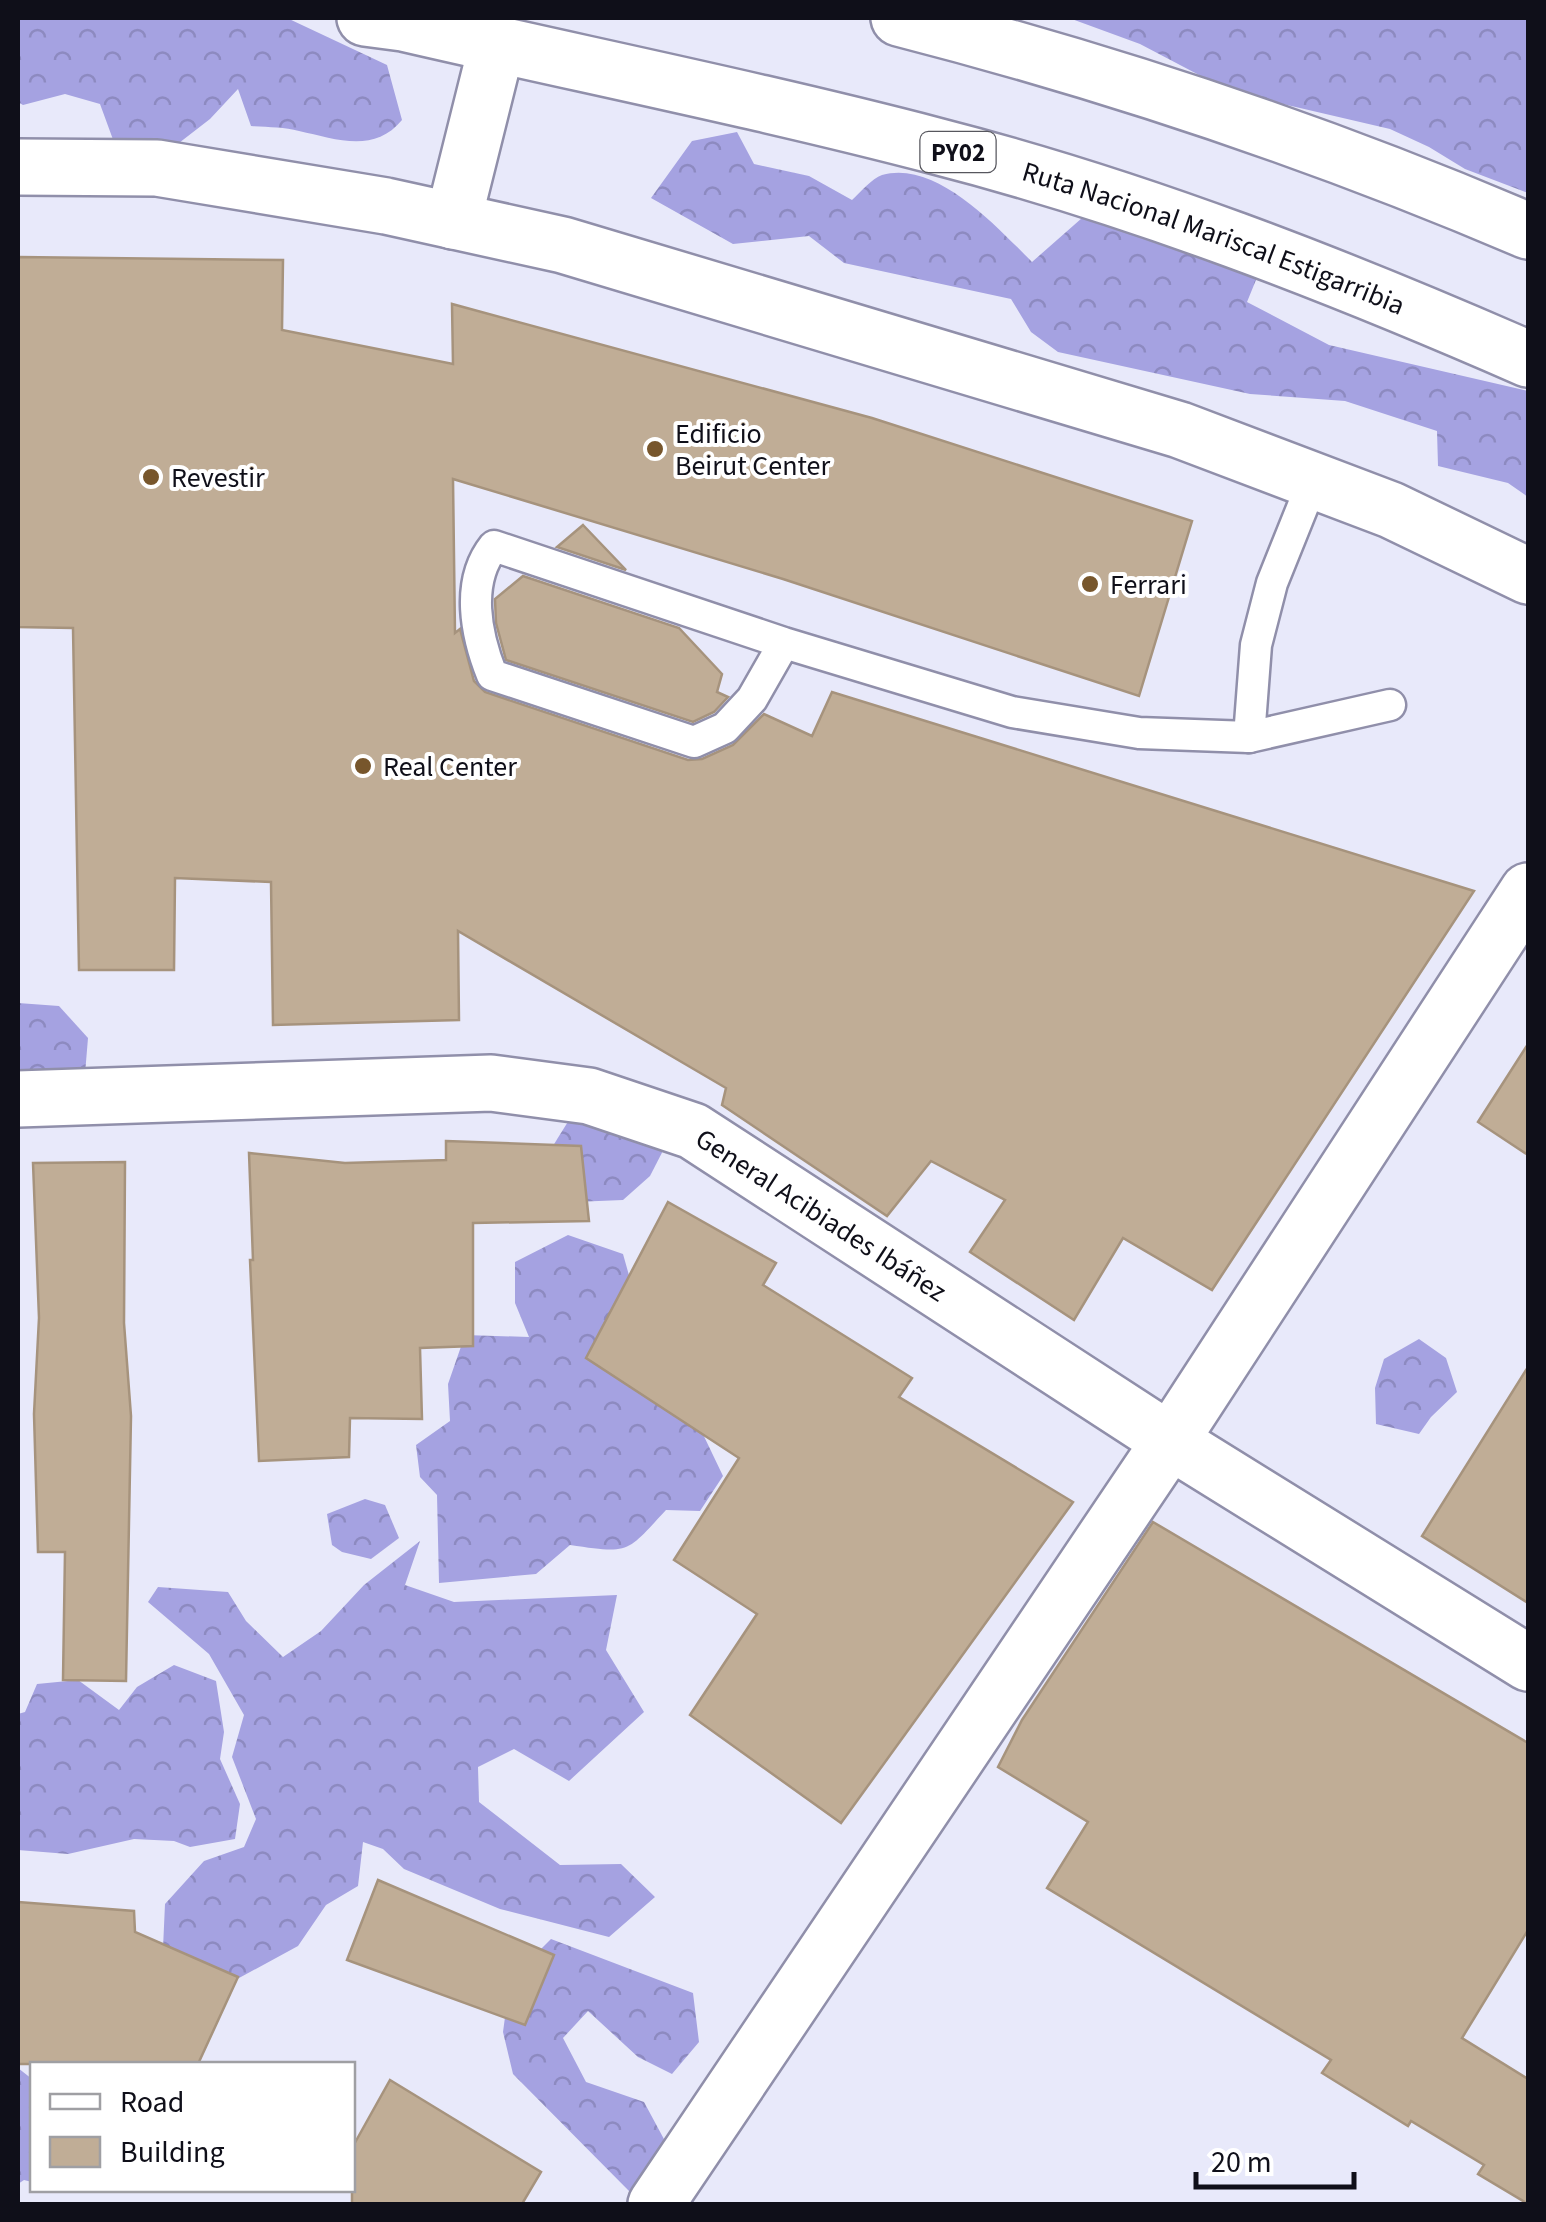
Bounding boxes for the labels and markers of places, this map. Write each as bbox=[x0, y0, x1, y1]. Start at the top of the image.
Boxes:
place label: Edificio Beirut Center bbox=[675, 414, 830, 486]
marker: Edificio Beirut Center bbox=[644, 438, 666, 460]
place label: Revestir bbox=[171, 458, 265, 498]
marker: Revestir bbox=[140, 466, 162, 488]
place label: Ferrari bbox=[1110, 565, 1187, 605]
marker: Ferrari bbox=[1079, 573, 1101, 595]
place label: Real Center bbox=[383, 747, 517, 787]
marker: Real Center bbox=[352, 755, 374, 777]

